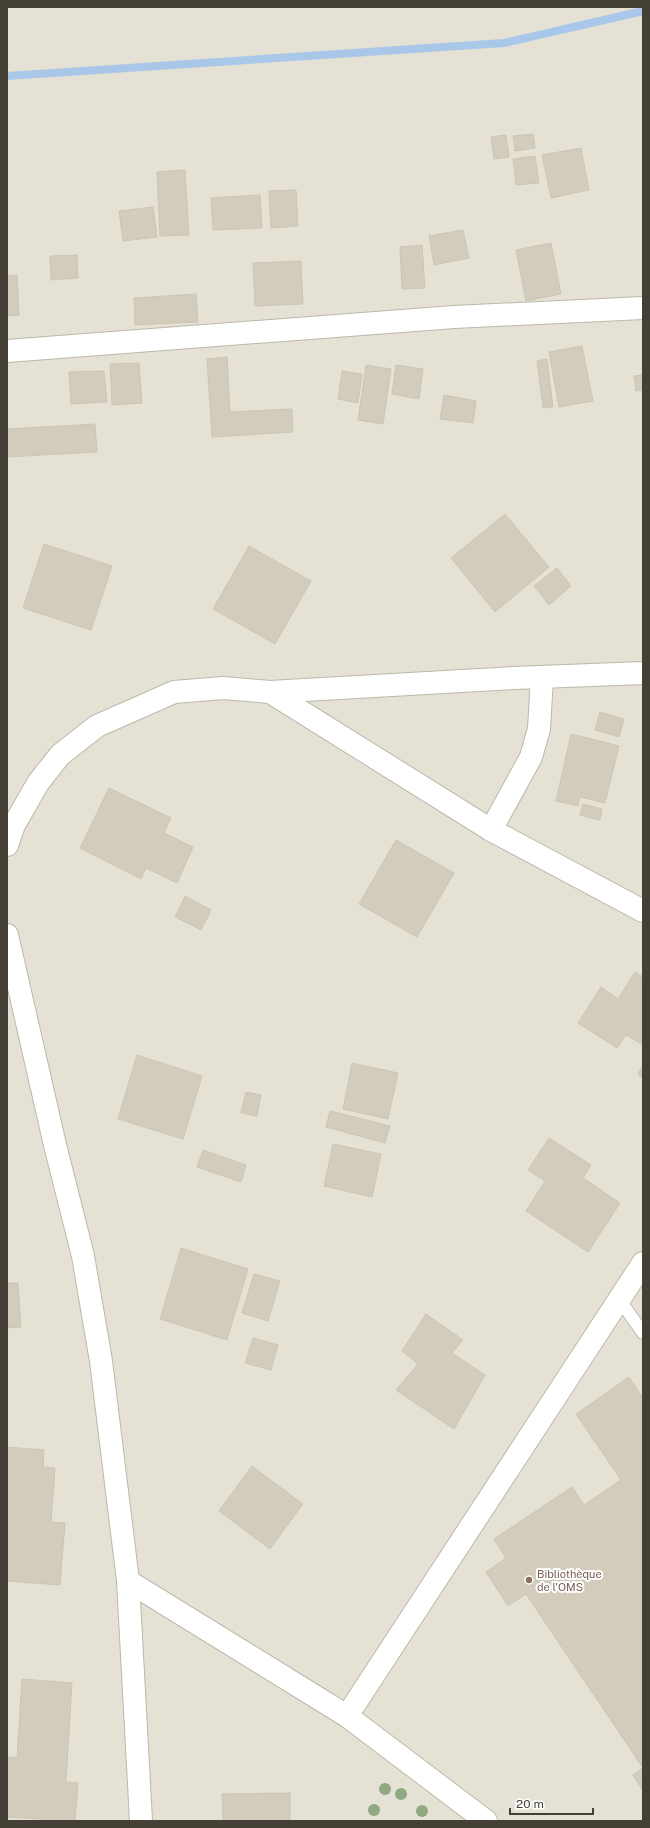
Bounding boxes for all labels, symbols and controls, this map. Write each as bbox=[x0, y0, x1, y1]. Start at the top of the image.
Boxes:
place label: Bibliothèque de l'OMS bbox=[537, 1568, 602, 1593]
marker: Bibliothèque de l'OMS bbox=[524, 1575, 534, 1585]
scale bar bbox=[510, 1790, 593, 1816]
text: 20 m bbox=[516, 1797, 544, 1811]

